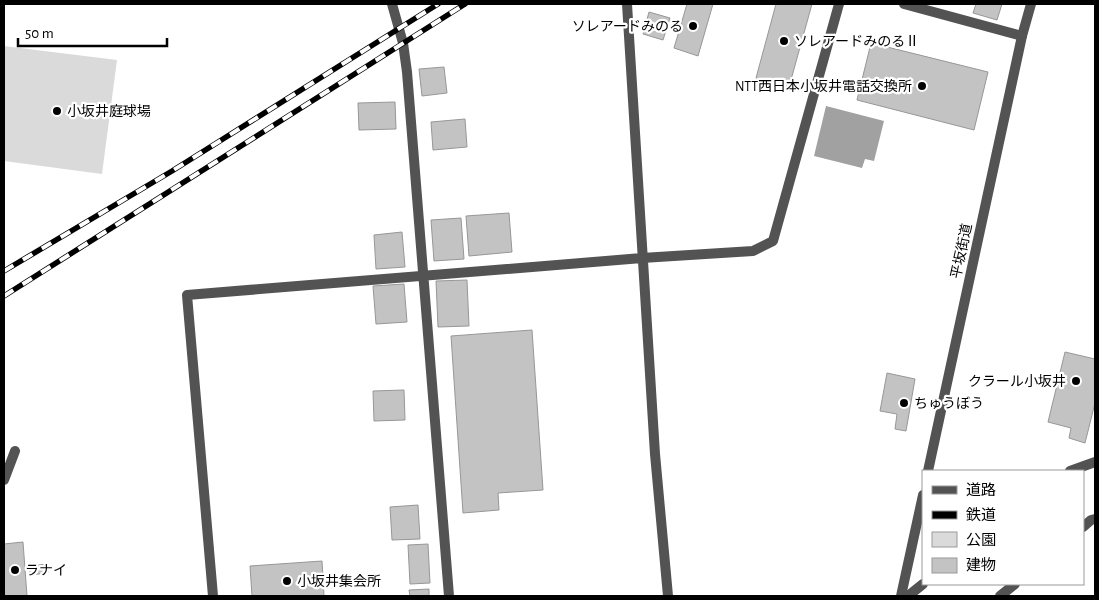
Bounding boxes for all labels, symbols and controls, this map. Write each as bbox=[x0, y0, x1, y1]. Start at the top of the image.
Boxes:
scale bar bbox=[18, 15, 166, 47]
place label: ソレアードみのる bbox=[572, 20, 683, 34]
marker: ソレアードみのる bbox=[687, 20, 699, 32]
text: 50 m bbox=[25, 26, 54, 41]
marker: ソレアードみのるⅡ bbox=[778, 35, 790, 47]
place label: ソレアードみのるⅡ bbox=[794, 35, 919, 49]
place label: NTT西日本小坂井電話交換所 bbox=[735, 78, 912, 94]
marker: NTT西日本小坂井電話交換所 bbox=[916, 80, 928, 92]
place label: 小坂井庭球場 bbox=[67, 103, 151, 119]
marker: 小坂井庭球場 bbox=[51, 105, 63, 117]
street label: 平坂街道 bbox=[948, 222, 975, 280]
place label: クラール小坂井 bbox=[968, 373, 1066, 389]
marker: クラール小坂井 bbox=[1070, 375, 1082, 387]
place label: ちゅうぼう bbox=[914, 396, 984, 411]
marker: ちゅうぼう bbox=[898, 397, 910, 409]
legend bbox=[922, 470, 1084, 585]
text: 道路 bbox=[966, 482, 996, 498]
text: 鉄道 bbox=[966, 507, 996, 523]
text: 公園 bbox=[966, 532, 996, 548]
text: 建物 bbox=[966, 557, 996, 573]
place label: ラナイ bbox=[25, 563, 67, 578]
marker: ラナイ bbox=[9, 564, 21, 576]
place label: 小坂井集会所 bbox=[297, 573, 381, 589]
marker: 小坂井集会所 bbox=[281, 575, 293, 587]

